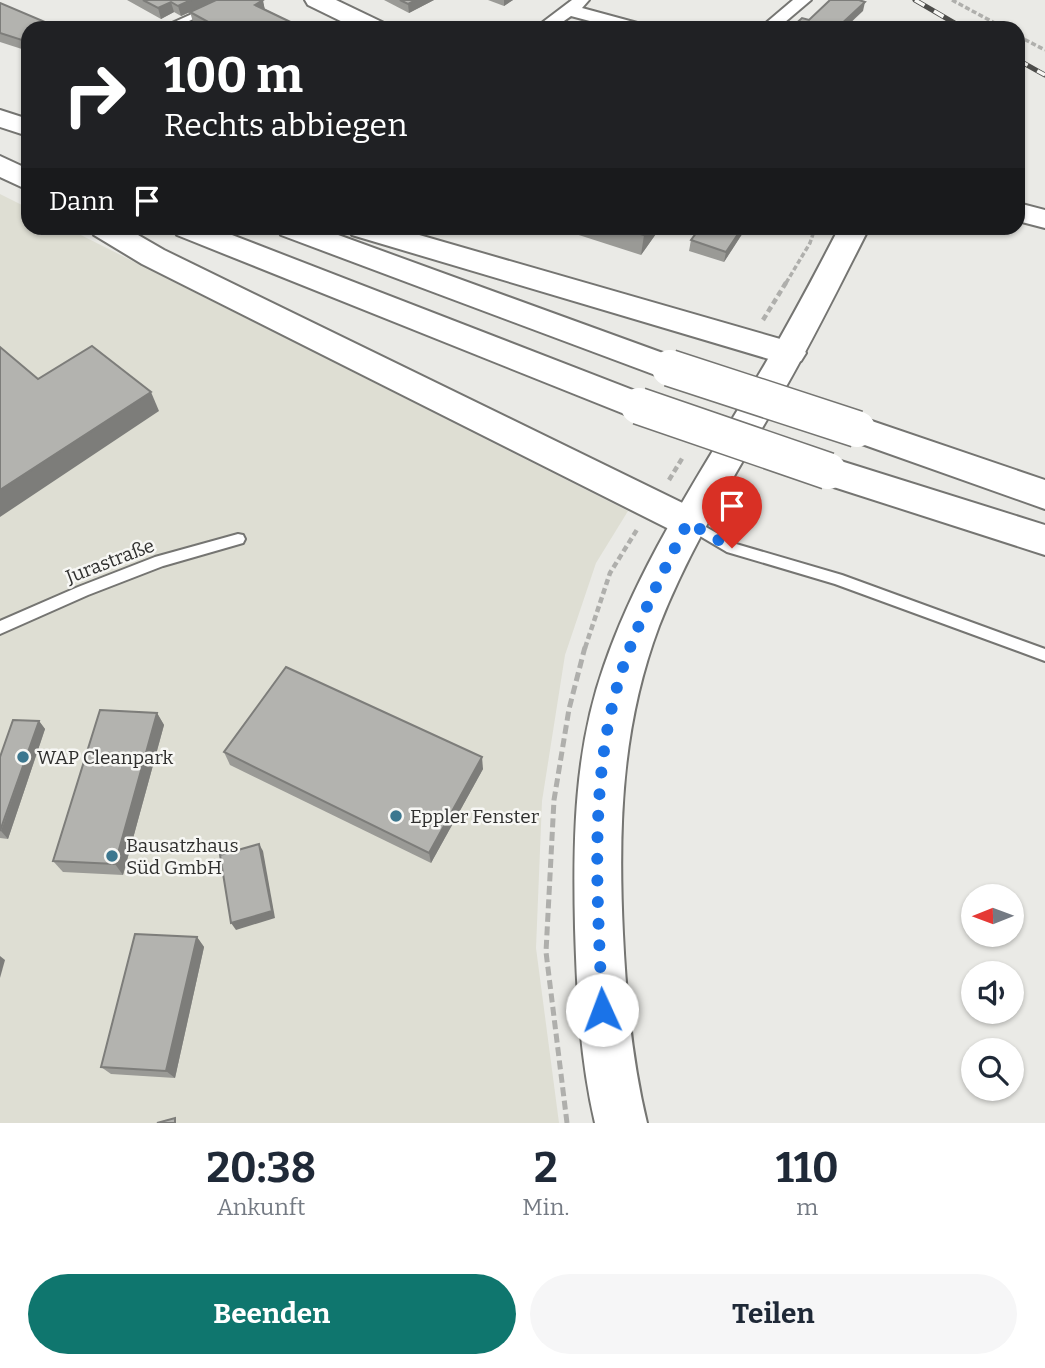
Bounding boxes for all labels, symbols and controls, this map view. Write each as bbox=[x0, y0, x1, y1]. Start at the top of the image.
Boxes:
text: 100 m bbox=[164, 46, 303, 105]
icon: right bbox=[49, 49, 140, 140]
text: Rechts abbiegen bbox=[164, 106, 407, 144]
icon: arrive bbox=[128, 182, 166, 220]
text: Dann bbox=[49, 186, 114, 217]
pin bbox=[702, 476, 762, 548]
icon: arrive bbox=[713, 487, 751, 525]
street label: Jurastraße bbox=[62, 534, 157, 589]
place label: WAP Cleanpark bbox=[37, 746, 174, 769]
marker: WAP Cleanpark bbox=[15, 749, 31, 765]
place label: Eppler Fenster bbox=[410, 805, 540, 828]
marker: Eppler Fenster bbox=[388, 808, 404, 824]
place label: Bausatzhaus Süd GmbH bbox=[126, 834, 239, 879]
marker: Bausatzhaus Süd GmbH bbox=[104, 848, 120, 864]
north arrow bbox=[961, 884, 1024, 947]
map controls bbox=[961, 884, 1024, 1101]
button: sound bbox=[961, 961, 1024, 1024]
position arrow bbox=[565, 973, 639, 1047]
button: search bbox=[961, 1038, 1024, 1101]
text: 20:38 bbox=[206, 1143, 316, 1193]
text: 2 bbox=[534, 1143, 558, 1193]
text: 110 bbox=[776, 1143, 839, 1193]
text: Ankunft bbox=[217, 1193, 305, 1221]
text: Min. bbox=[522, 1193, 569, 1221]
text: m bbox=[796, 1193, 818, 1221]
button: Beenden bbox=[28, 1274, 516, 1354]
button: Teilen bbox=[530, 1274, 1017, 1354]

